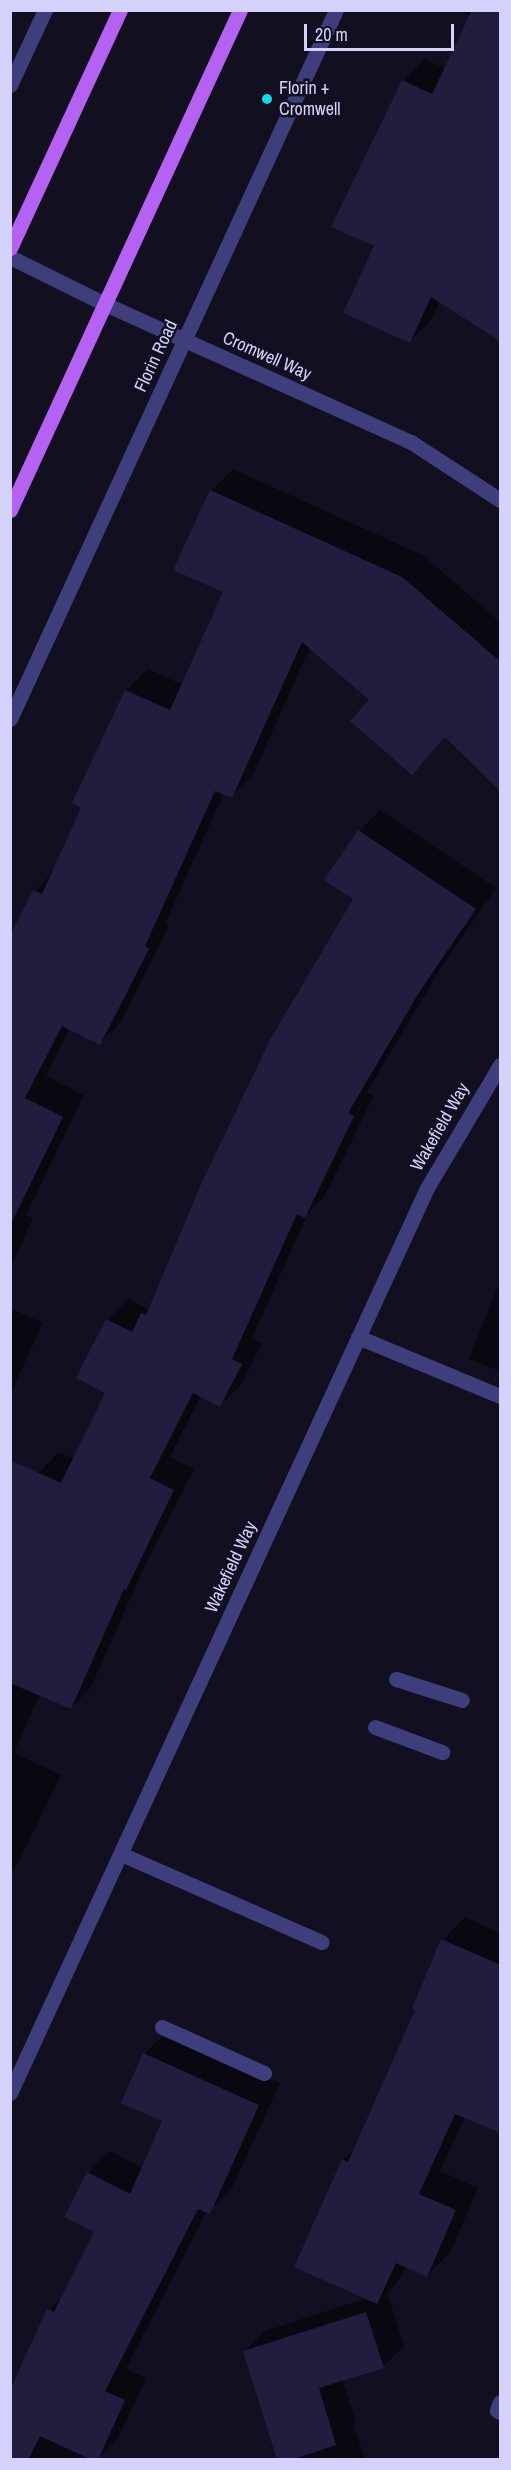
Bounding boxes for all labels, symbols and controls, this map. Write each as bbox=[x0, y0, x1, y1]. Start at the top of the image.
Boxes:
scale bar bbox=[307, 12, 457, 50]
text: 20 m bbox=[315, 22, 348, 47]
place label: Florin + Cromwell bbox=[279, 78, 340, 121]
marker: Florin + Cromwell bbox=[260, 92, 274, 106]
street label: Florin Road bbox=[130, 316, 182, 396]
street label: Cromwell Way bbox=[219, 327, 315, 385]
street label: Wakefield Way bbox=[406, 1079, 474, 1175]
street label: Wakefield Way bbox=[200, 1518, 262, 1616]

